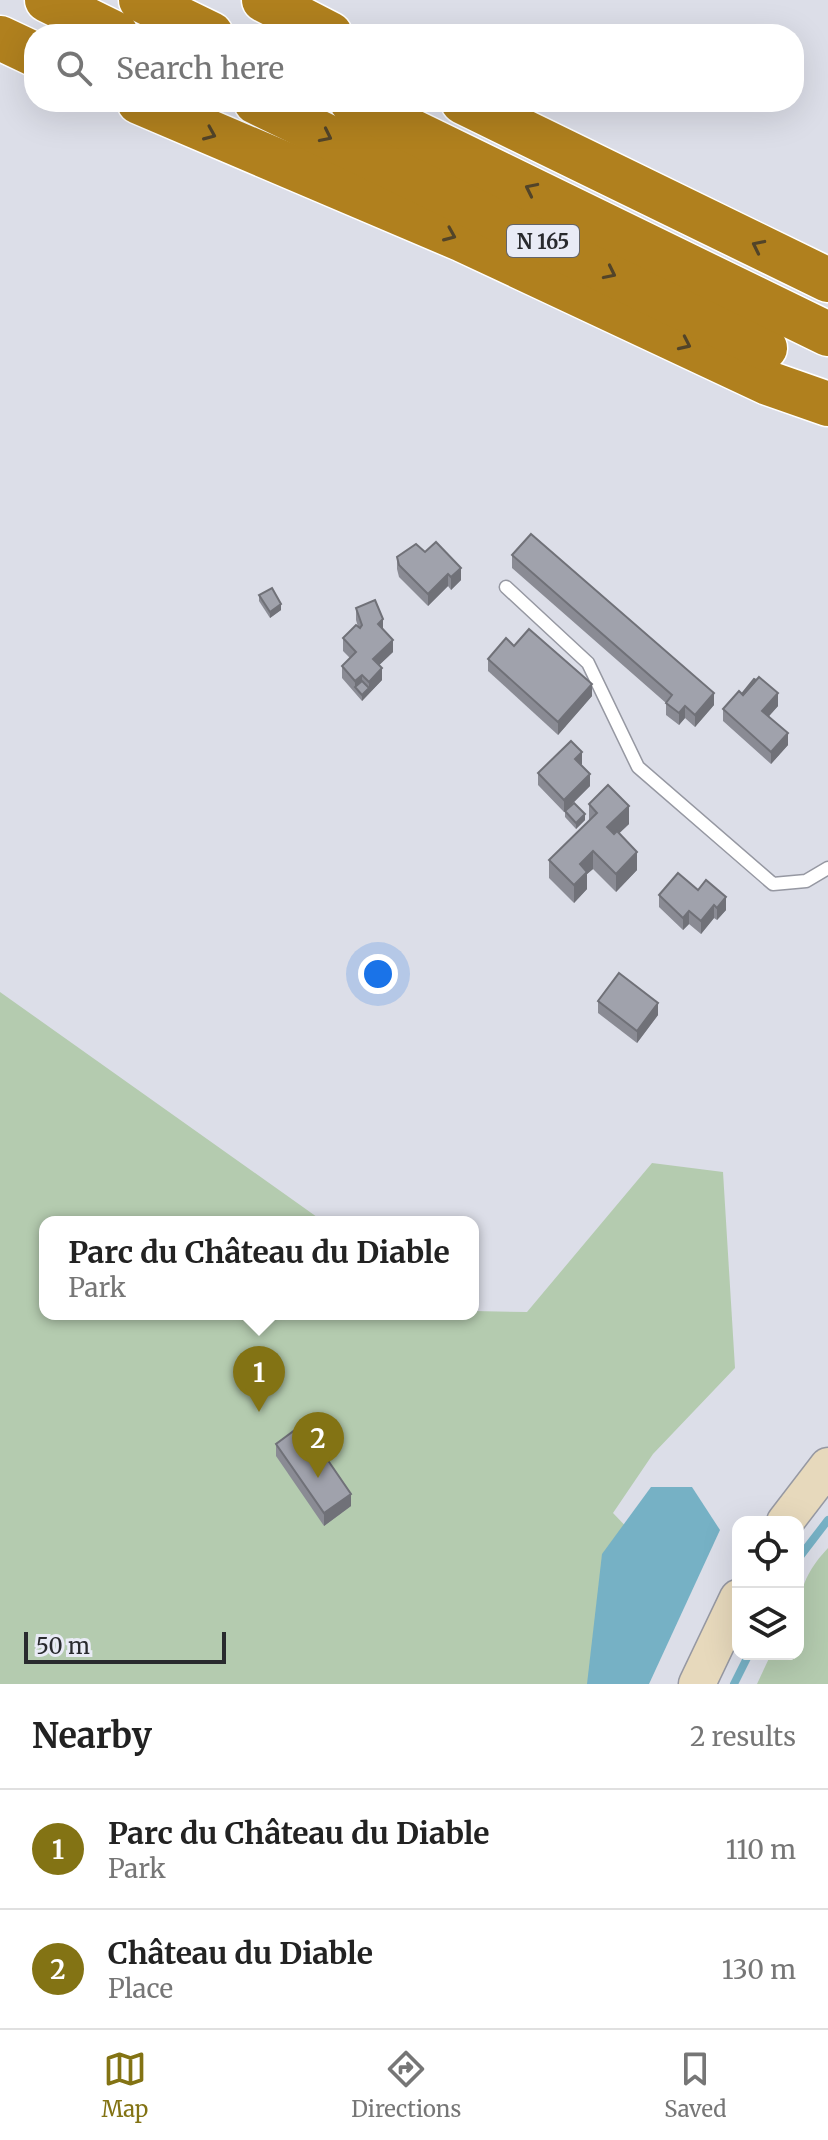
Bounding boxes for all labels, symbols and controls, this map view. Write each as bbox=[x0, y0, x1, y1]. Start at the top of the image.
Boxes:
search box bbox=[24, 24, 804, 112]
icon: search bbox=[52, 46, 96, 90]
text: Search here bbox=[116, 49, 284, 87]
one-way arrow bbox=[202, 124, 216, 140]
one-way arrow bbox=[318, 126, 332, 142]
one-way arrow bbox=[525, 183, 540, 199]
one-way arrow bbox=[442, 225, 456, 241]
road number: N 165 bbox=[507, 225, 579, 257]
one-way arrow bbox=[751, 240, 766, 256]
one-way arrow bbox=[602, 263, 617, 279]
one-way arrow bbox=[677, 334, 692, 350]
your location bbox=[358, 954, 398, 994]
popup bbox=[39, 1216, 479, 1320]
text: Parc du Château du Diable bbox=[68, 1233, 450, 1271]
text: Park bbox=[68, 1271, 126, 1304]
pin: 1 bbox=[233, 1346, 285, 1412]
pin: 2 bbox=[292, 1412, 344, 1478]
map controls bbox=[732, 1516, 804, 1660]
button: locate bbox=[732, 1516, 804, 1588]
button: layers bbox=[732, 1588, 804, 1660]
scale bar bbox=[24, 1628, 226, 1664]
text: 50 m bbox=[36, 1632, 90, 1660]
text: Nearby bbox=[32, 1715, 152, 1757]
text: 2 results bbox=[690, 1720, 796, 1753]
text: Parc du Château du Diable bbox=[108, 1814, 490, 1852]
text: 1 bbox=[52, 1833, 64, 1866]
text: 110 m bbox=[726, 1833, 796, 1866]
text: Park bbox=[108, 1852, 166, 1885]
text: Château du Diable bbox=[108, 1934, 373, 1972]
text: 2 bbox=[50, 1953, 66, 1986]
text: 130 m bbox=[722, 1953, 796, 1986]
text: Place bbox=[108, 1972, 173, 2005]
tab: Map bbox=[101, 2047, 148, 2123]
tab: Directions bbox=[351, 2047, 461, 2123]
tab: Saved bbox=[664, 2047, 727, 2123]

